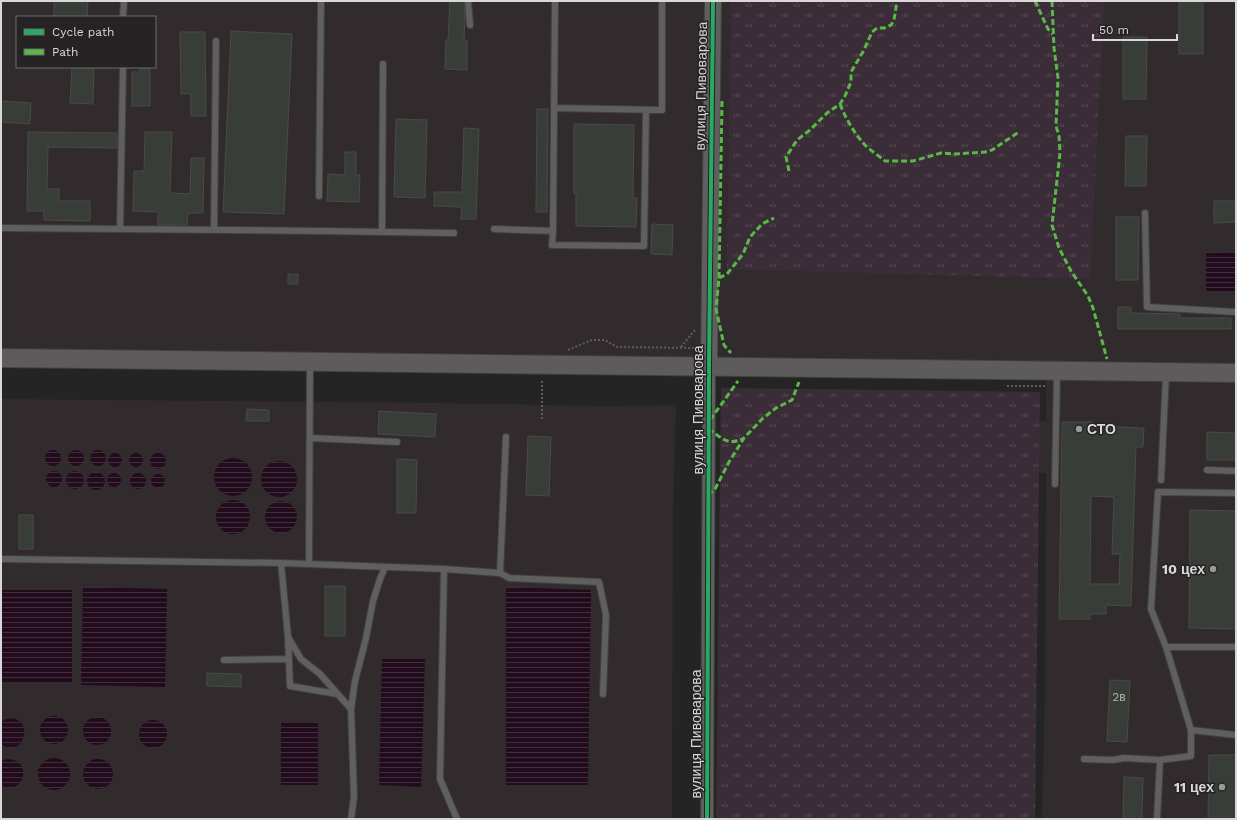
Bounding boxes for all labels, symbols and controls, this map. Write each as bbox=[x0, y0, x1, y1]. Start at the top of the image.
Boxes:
legend bbox=[16, 16, 156, 68]
scale bar bbox=[1093, 16, 1177, 42]
street label: вулиця Пивоварова bbox=[692, 21, 710, 151]
text: 50 m bbox=[1099, 23, 1129, 37]
text: Cycle path bbox=[52, 25, 114, 39]
text: Path bbox=[52, 45, 78, 59]
street label: вулиця Пивоварова bbox=[690, 345, 706, 474]
place label: СТО bbox=[1087, 421, 1116, 437]
marker: СТО bbox=[1074, 424, 1084, 434]
place label: 10 цех bbox=[1162, 561, 1205, 577]
marker: 10 цех bbox=[1208, 564, 1218, 574]
street label: вулиця Пивоварова bbox=[688, 669, 704, 798]
house number: 2в bbox=[1112, 690, 1126, 704]
place label: 11 цех bbox=[1174, 779, 1214, 795]
marker: 11 цех bbox=[1217, 782, 1227, 792]

